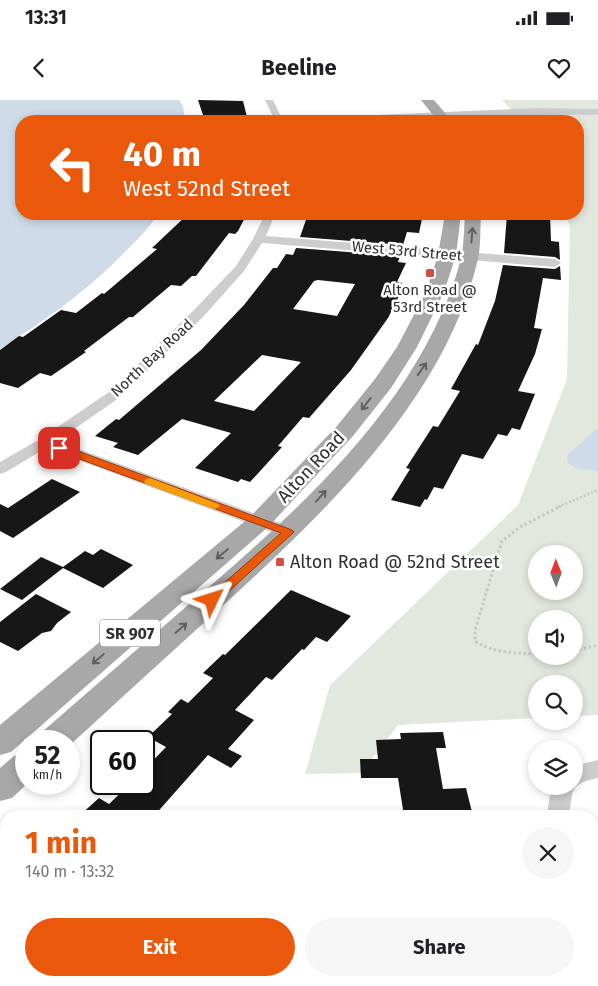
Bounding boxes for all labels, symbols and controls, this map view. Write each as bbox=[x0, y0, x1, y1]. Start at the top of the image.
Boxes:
text: 13:31 bbox=[25, 6, 67, 29]
icon: back bbox=[25, 54, 53, 82]
text: Beeline bbox=[261, 54, 337, 81]
icon: heart bbox=[545, 54, 573, 82]
text: 40 m bbox=[123, 133, 201, 175]
icon: left bbox=[40, 135, 105, 200]
text: West 52nd Street bbox=[123, 175, 290, 202]
one-way arrow bbox=[467, 228, 477, 244]
street label: West 53rd Street bbox=[351, 237, 463, 265]
marker: Alton Road @ 53rd Street bbox=[424, 267, 436, 279]
place label: Alton Road @ 53rd Street bbox=[383, 281, 477, 316]
street label: North Bay Road bbox=[107, 315, 197, 401]
one-way arrow bbox=[417, 363, 427, 377]
one-way arrow bbox=[361, 398, 372, 411]
pin bbox=[38, 427, 80, 469]
street label: Alton Road bbox=[273, 427, 349, 507]
icon: arrive bbox=[45, 434, 73, 462]
one-way arrow bbox=[315, 490, 327, 503]
north arrow bbox=[528, 545, 582, 600]
map controls bbox=[528, 545, 583, 795]
one-way arrow bbox=[216, 548, 229, 559]
place label: Alton Road @ 52nd Street bbox=[290, 551, 500, 573]
marker: Alton Road @ 52nd Street bbox=[274, 556, 286, 568]
position arrow bbox=[185, 573, 237, 625]
button: sound bbox=[528, 610, 583, 665]
road number: SR 907 bbox=[100, 620, 160, 646]
one-way arrow bbox=[174, 622, 187, 633]
one-way arrow bbox=[92, 654, 105, 665]
button: search bbox=[528, 675, 583, 730]
speed limit sign: 60 bbox=[90, 730, 155, 795]
button: layers bbox=[528, 740, 583, 795]
text: 52 bbox=[35, 741, 60, 771]
text: km/h bbox=[33, 768, 62, 782]
text: 1 min bbox=[25, 825, 97, 861]
button: close bbox=[522, 827, 574, 879]
text: 140 m · 13:32 bbox=[25, 862, 114, 881]
button: Exit bbox=[25, 918, 295, 976]
button: Share bbox=[305, 918, 574, 976]

